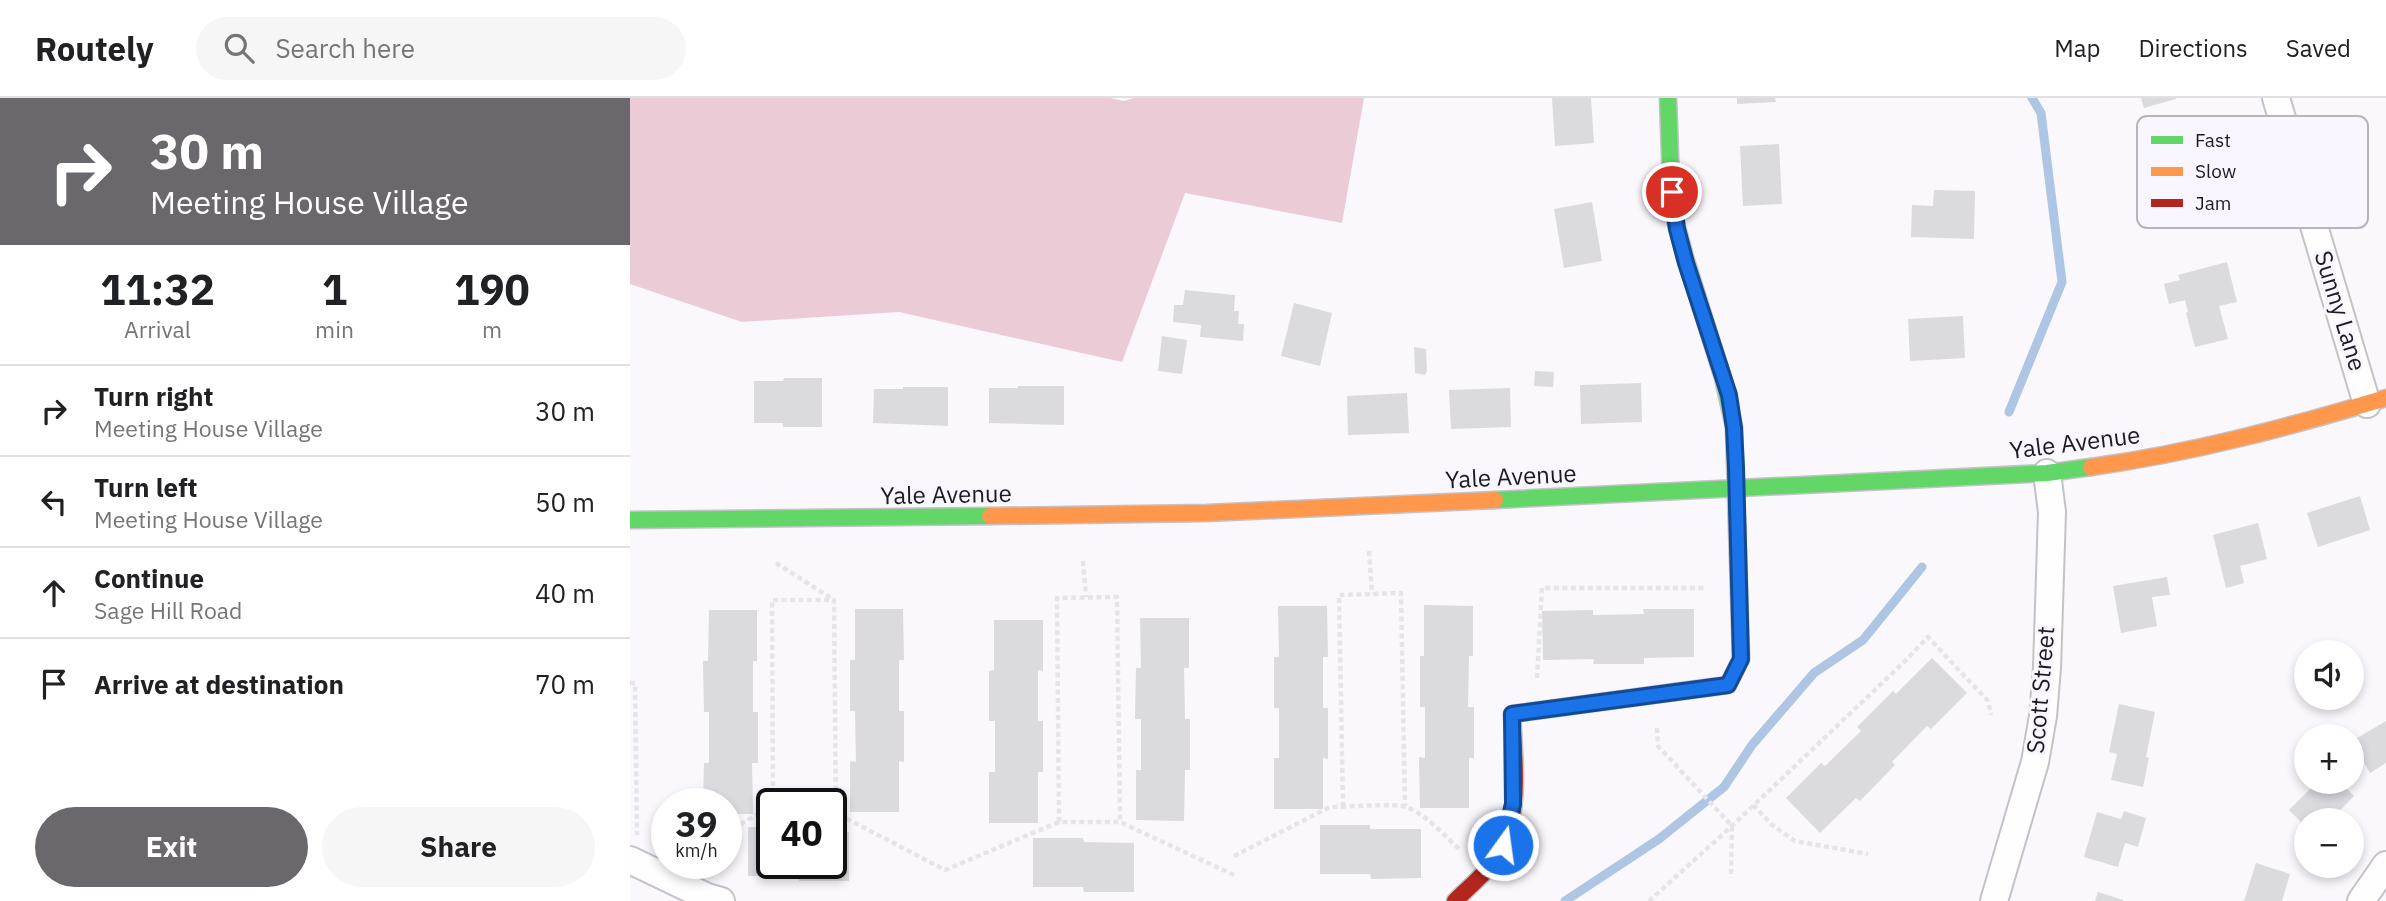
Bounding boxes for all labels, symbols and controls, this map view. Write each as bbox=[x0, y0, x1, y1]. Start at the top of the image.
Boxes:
search box bbox=[196, 17, 686, 80]
text: Routely bbox=[35, 27, 154, 70]
icon: search bbox=[220, 29, 258, 67]
text: Search here bbox=[276, 31, 415, 65]
text: Map bbox=[2054, 32, 2100, 64]
text: Directions bbox=[2138, 32, 2248, 64]
text: Saved bbox=[2286, 32, 2351, 64]
legend bbox=[2137, 116, 2368, 228]
text: 30 m bbox=[150, 119, 264, 182]
icon: right bbox=[35, 126, 126, 217]
text: Fast bbox=[2195, 128, 2231, 152]
text: Slow bbox=[2195, 159, 2236, 183]
pin bbox=[1642, 162, 1702, 222]
icon: arrive bbox=[1653, 173, 1691, 211]
text: Meeting House Village bbox=[150, 181, 469, 223]
text: Jam bbox=[2195, 191, 2231, 215]
street label: Sunny Lane bbox=[2308, 247, 2374, 375]
text: 11:32 bbox=[100, 262, 215, 317]
text: 1 bbox=[322, 262, 347, 317]
text: 190 bbox=[454, 262, 530, 317]
text: Arrival bbox=[124, 314, 191, 344]
text: min bbox=[315, 314, 354, 344]
text: m bbox=[482, 314, 502, 344]
text: Turn right bbox=[94, 379, 213, 413]
icon: right bbox=[35, 392, 73, 430]
text: 30 m bbox=[535, 394, 595, 428]
text: Meeting House Village bbox=[94, 413, 323, 443]
street label: Yale Avenue bbox=[2008, 418, 2142, 466]
street label: Yale Avenue bbox=[1445, 457, 1577, 495]
text: Turn left bbox=[94, 470, 197, 504]
street label: Yale Avenue bbox=[880, 477, 1012, 511]
icon: left bbox=[35, 483, 73, 521]
text: 50 m bbox=[535, 485, 595, 519]
text: Meeting House Village bbox=[94, 504, 323, 534]
text: Continue bbox=[94, 561, 204, 595]
icon: ahead bbox=[35, 574, 73, 612]
text: 40 m bbox=[535, 576, 595, 610]
text: Sage Hill Road bbox=[94, 595, 242, 625]
street label: Scott Street bbox=[2019, 625, 2061, 755]
map controls bbox=[2294, 640, 2364, 878]
button: sound bbox=[2294, 640, 2364, 710]
icon: arrive bbox=[35, 665, 73, 703]
text: Arrive at destination bbox=[94, 667, 344, 701]
text: 70 m bbox=[535, 667, 595, 701]
button: + bbox=[2294, 724, 2364, 794]
speed limit sign: 40 bbox=[756, 788, 847, 879]
text: 39 bbox=[675, 801, 718, 847]
button: Exit bbox=[35, 807, 308, 887]
button: Share bbox=[322, 807, 595, 887]
position arrow bbox=[1466, 808, 1540, 882]
button: − bbox=[2294, 808, 2364, 878]
text: km/h bbox=[675, 839, 718, 862]

